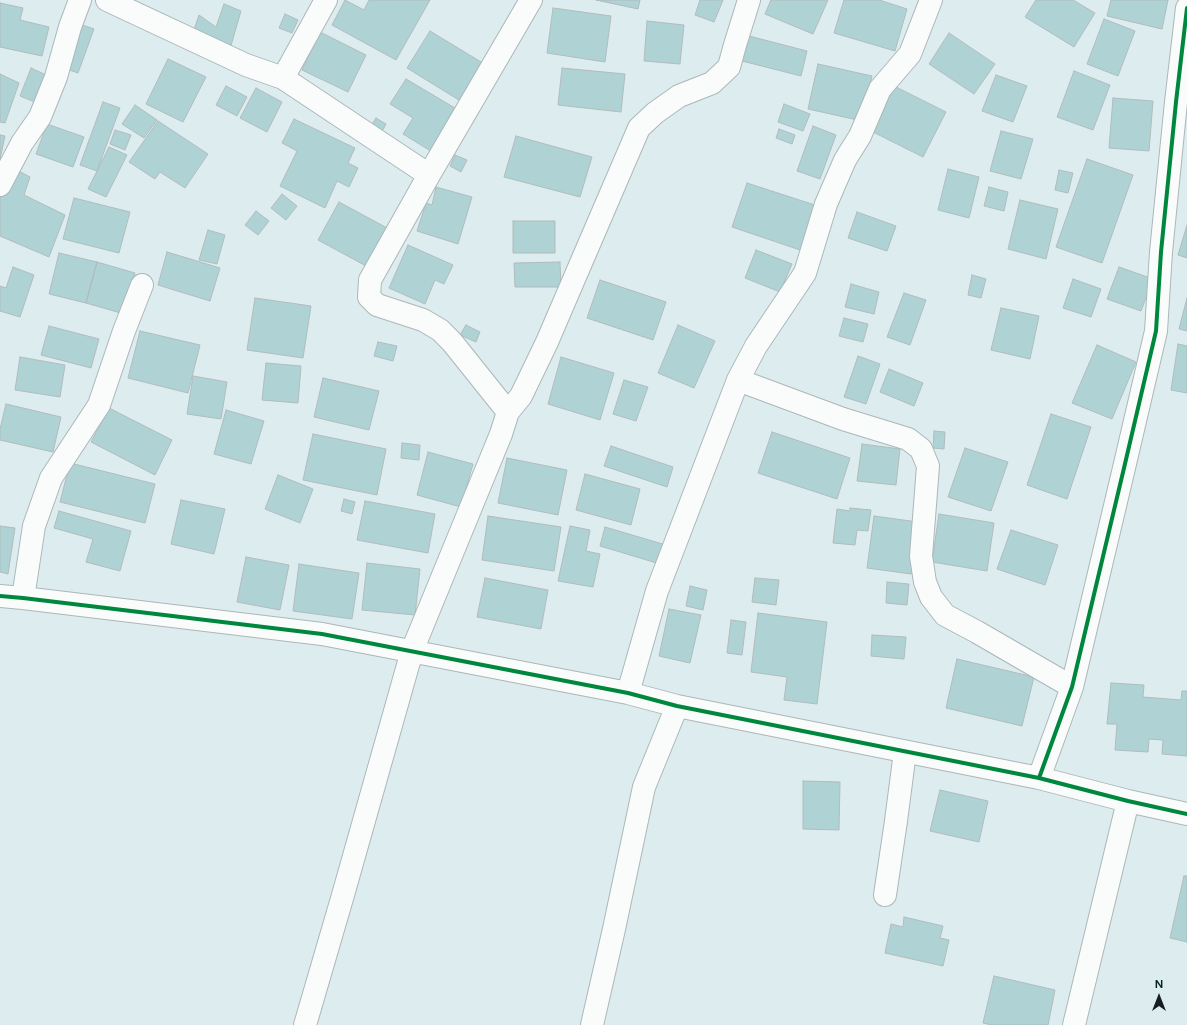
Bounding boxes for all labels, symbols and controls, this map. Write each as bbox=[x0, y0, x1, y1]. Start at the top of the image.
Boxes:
north arrow bbox=[1139, 977, 1179, 1017]
text: N bbox=[1155, 978, 1163, 991]

